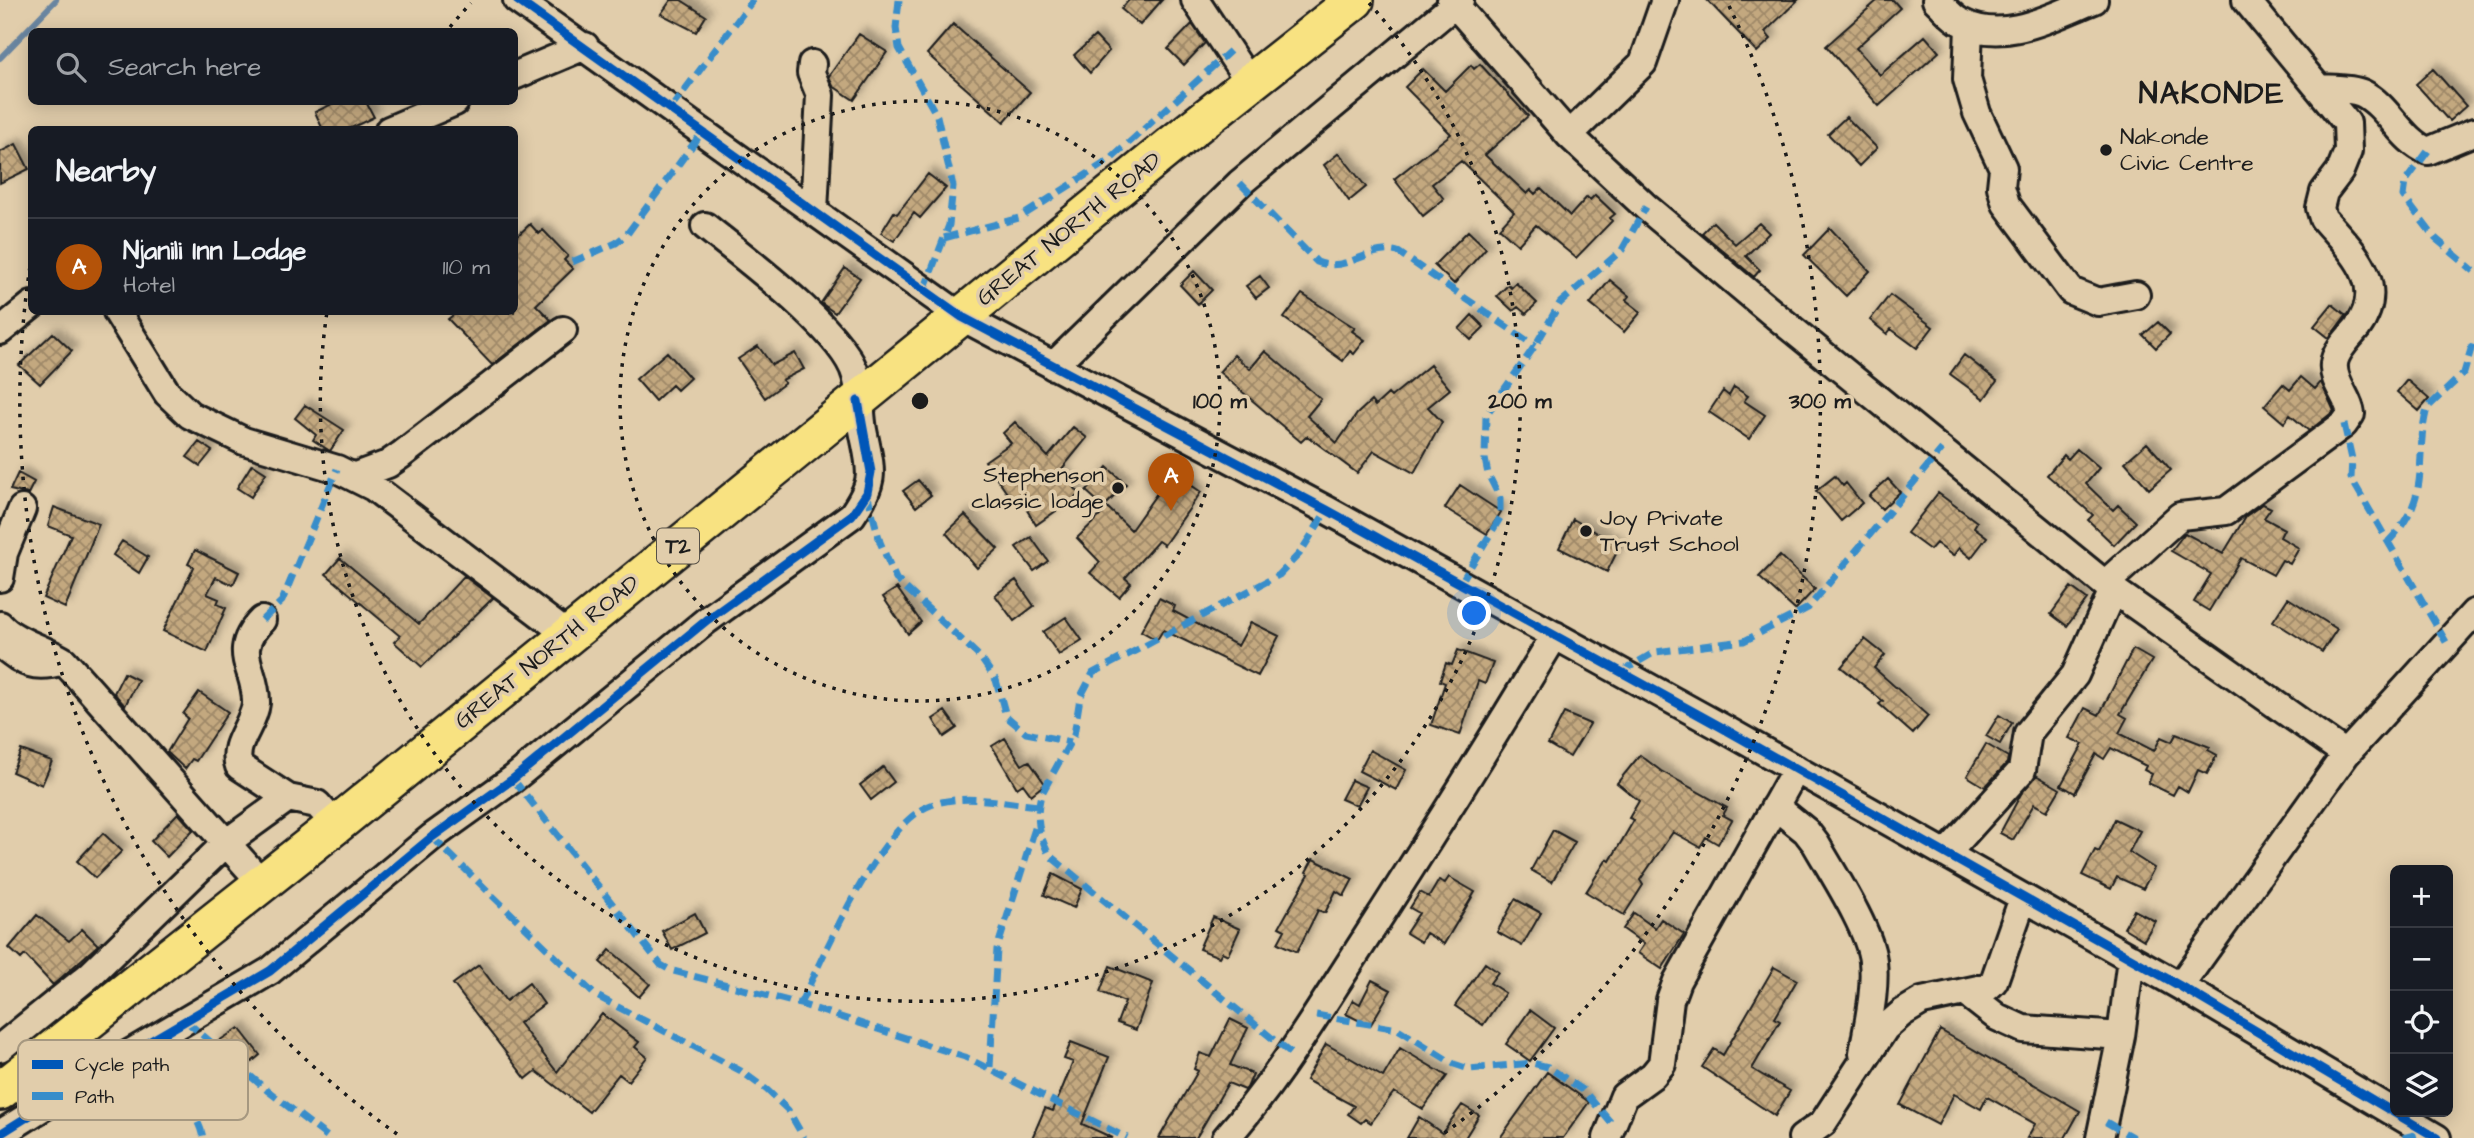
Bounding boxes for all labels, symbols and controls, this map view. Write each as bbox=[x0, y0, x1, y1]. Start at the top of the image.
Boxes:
search box bbox=[28, 28, 518, 105]
icon: search bbox=[52, 48, 90, 86]
text: Search here bbox=[108, 49, 261, 85]
district label: NAKONDE bbox=[2139, 73, 2285, 115]
place label: Nakonde Civic Centre bbox=[2120, 121, 2254, 179]
marker: Nakonde Civic Centre bbox=[2098, 142, 2114, 158]
street label: GREAT NORTH ROAD bbox=[970, 144, 1168, 314]
text: Nearby bbox=[56, 151, 156, 193]
text: Njanili Inn Lodge bbox=[123, 233, 306, 269]
text: A bbox=[72, 251, 86, 283]
text: 110 m bbox=[442, 251, 490, 283]
text: Hotel bbox=[123, 269, 175, 301]
text: 100 m bbox=[1193, 387, 1248, 416]
text: 200 m bbox=[1487, 387, 1552, 416]
text: 300 m bbox=[1788, 387, 1852, 416]
centre of rings bbox=[908, 389, 932, 413]
pin: A bbox=[1148, 453, 1194, 511]
place label: Stephenson classic lodge bbox=[971, 459, 1104, 518]
marker: Stephenson classic lodge bbox=[1110, 480, 1126, 496]
place label: Joy Private Trust School bbox=[1600, 502, 1739, 560]
marker: Joy Private Trust School bbox=[1578, 523, 1594, 539]
road number: T2 bbox=[657, 528, 699, 564]
street label: GREAT NORTH ROAD bbox=[448, 567, 646, 737]
your location bbox=[1457, 596, 1491, 630]
map controls bbox=[2390, 865, 2453, 1117]
button: + bbox=[2390, 865, 2453, 928]
button: − bbox=[2390, 928, 2453, 991]
button: locate bbox=[2390, 991, 2453, 1054]
legend bbox=[18, 1040, 248, 1120]
text: Cycle path bbox=[75, 1052, 170, 1080]
button: layers bbox=[2390, 1054, 2453, 1117]
text: Path bbox=[75, 1084, 114, 1111]

